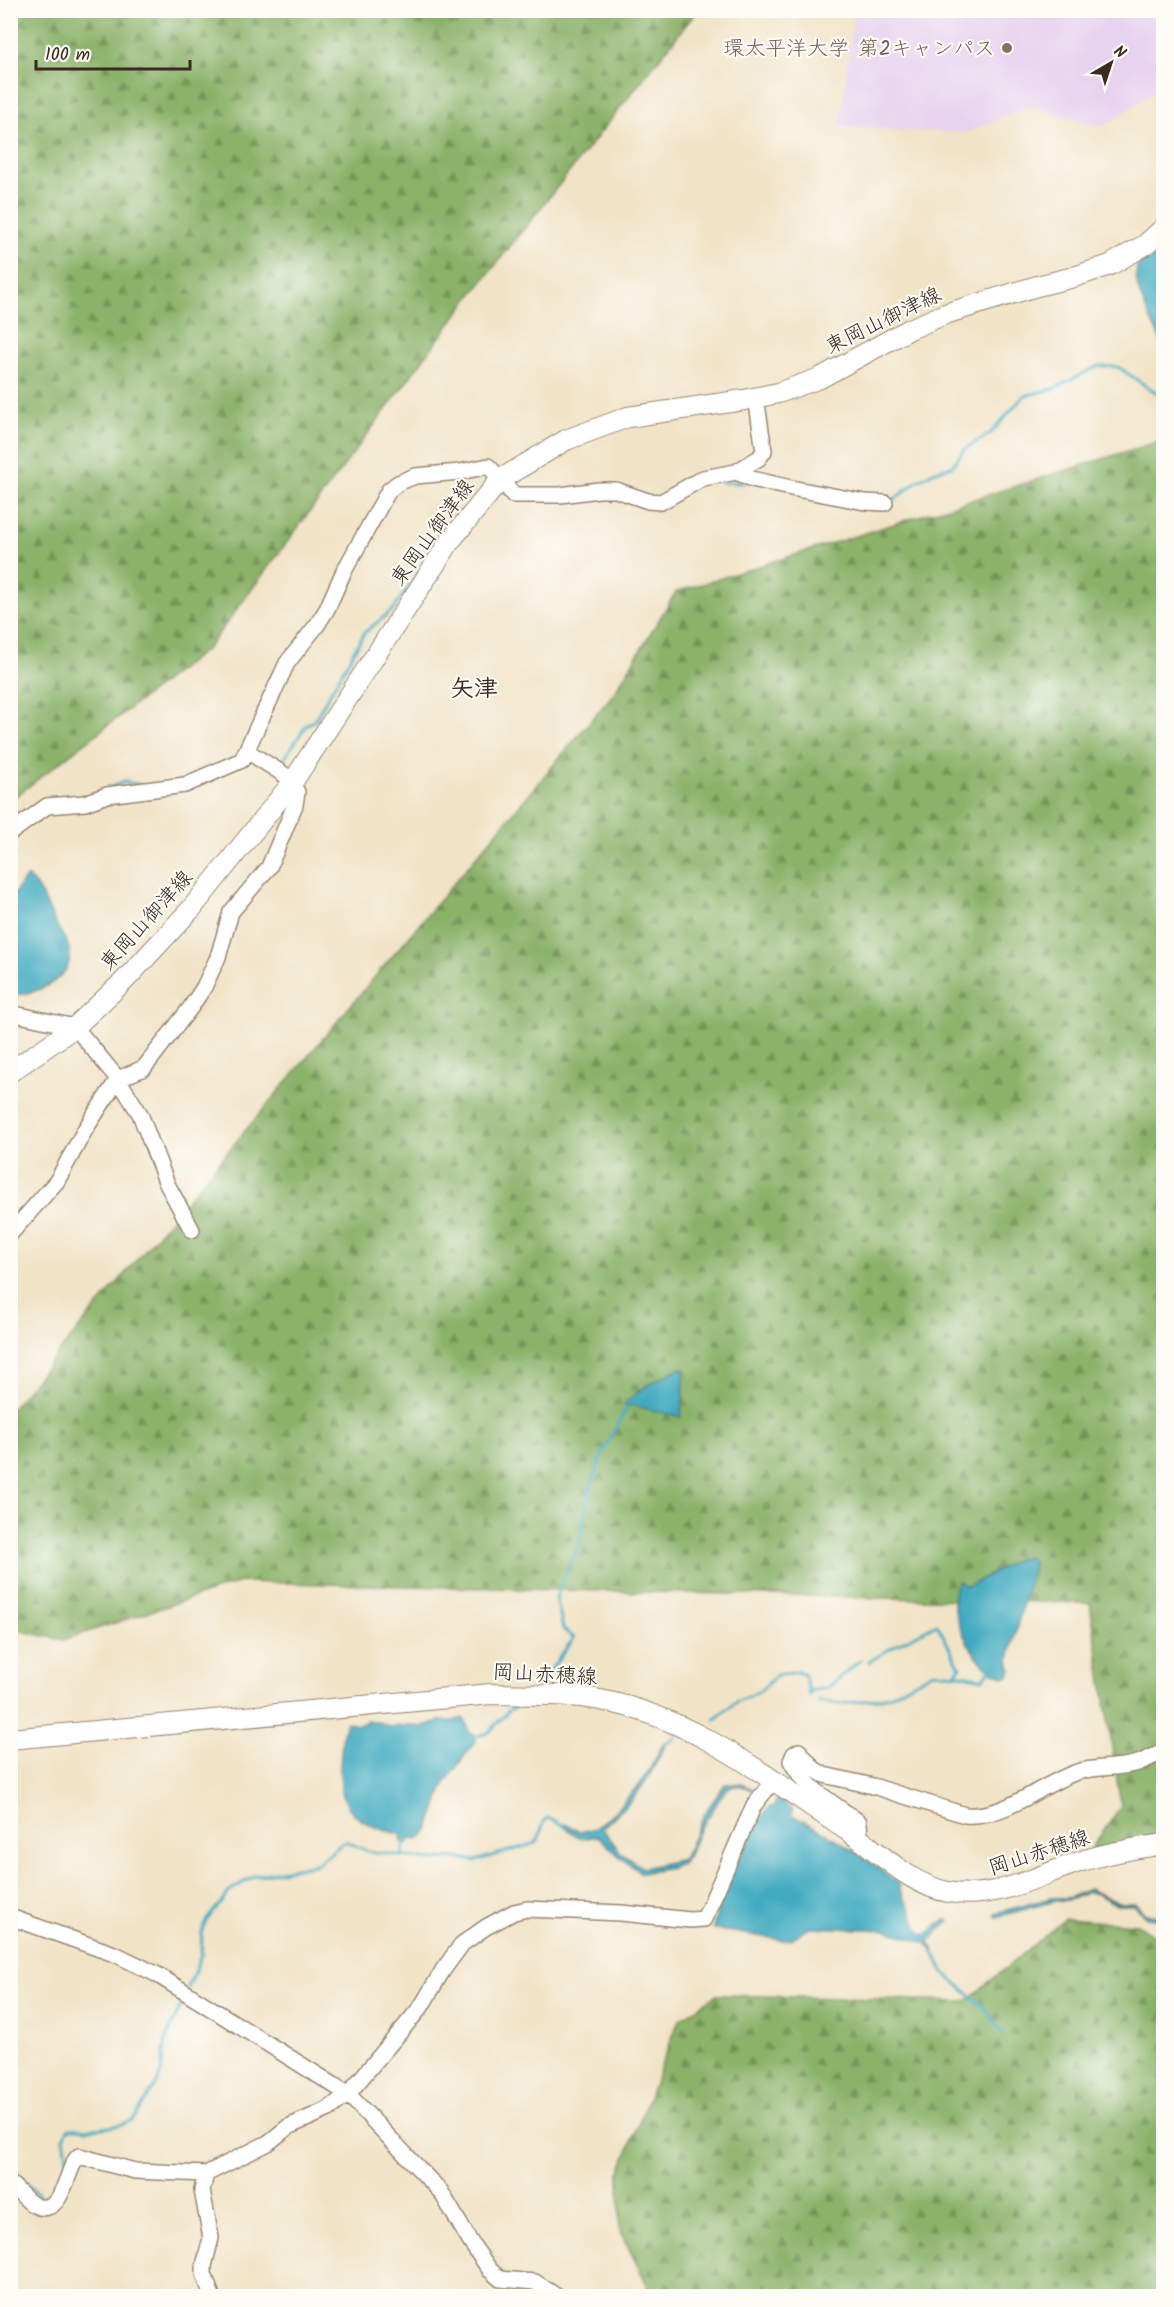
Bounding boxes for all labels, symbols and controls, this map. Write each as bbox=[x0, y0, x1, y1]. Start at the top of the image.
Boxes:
scale bar bbox=[36, 33, 190, 71]
place label: 環太平洋大学 第2キャンパス bbox=[723, 33, 995, 66]
north arrow bbox=[1081, 33, 1141, 93]
text: N bbox=[1108, 40, 1131, 65]
text: 100 m bbox=[45, 41, 90, 70]
marker: 環太平洋大学 第2キャンパス bbox=[1000, 41, 1014, 55]
street label: 東岡山御津線 bbox=[820, 279, 948, 364]
street label: 東岡山御津線 bbox=[383, 472, 484, 594]
district label: 矢津 bbox=[450, 670, 498, 709]
street label: 東岡山御津線 bbox=[93, 863, 202, 979]
street label: 岡山赤穂線 bbox=[492, 1656, 598, 1695]
street label: 岡山赤穂線 bbox=[984, 1822, 1094, 1885]

